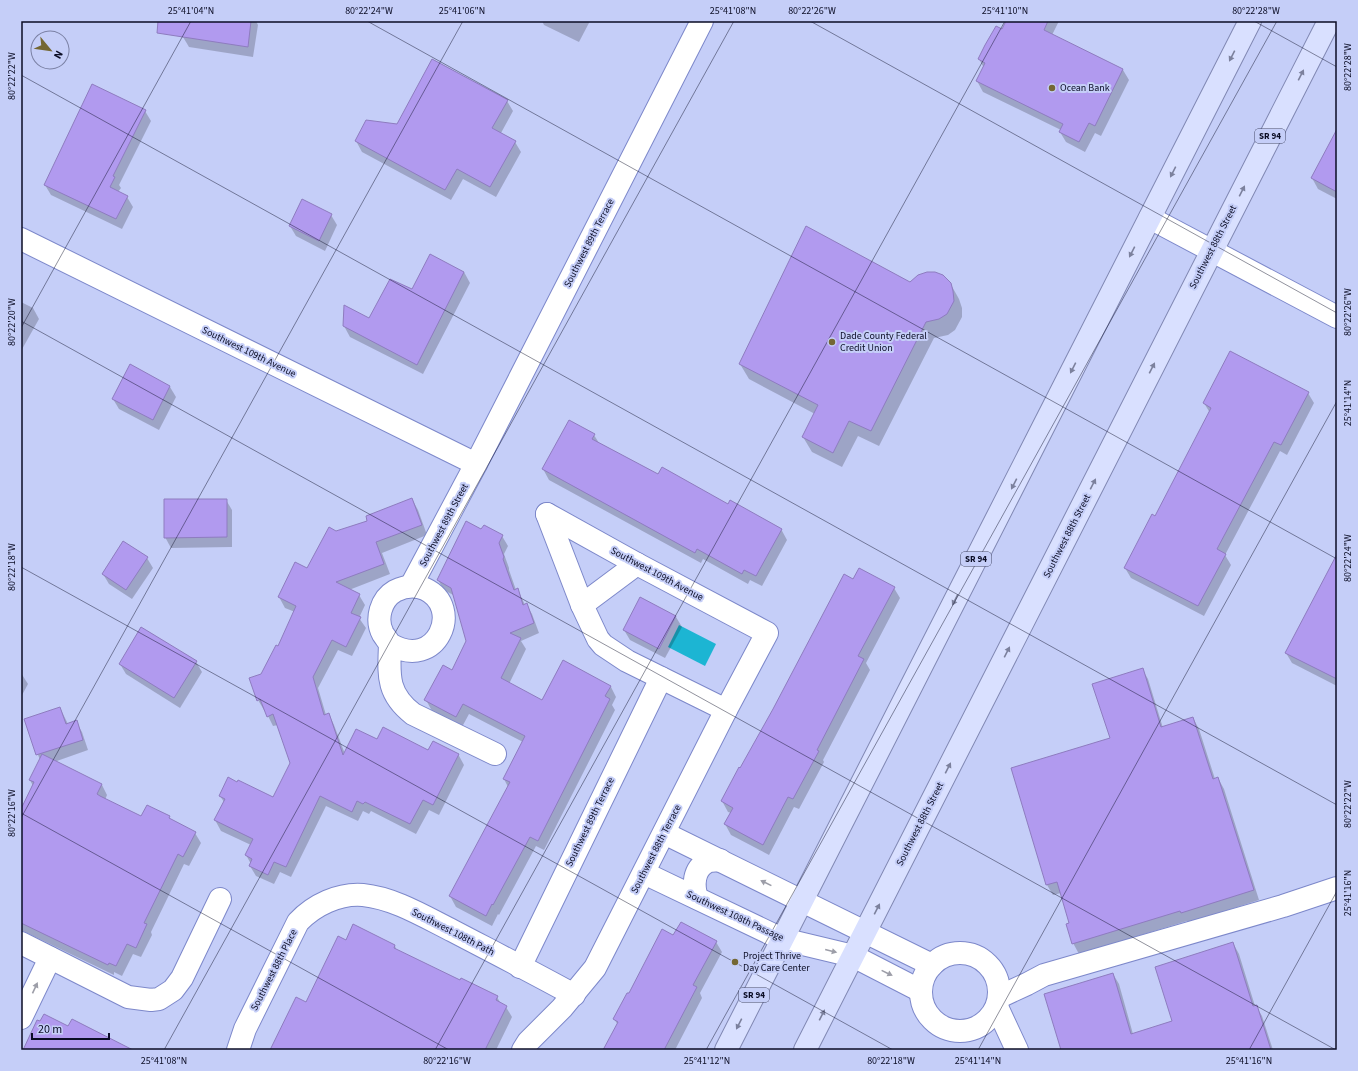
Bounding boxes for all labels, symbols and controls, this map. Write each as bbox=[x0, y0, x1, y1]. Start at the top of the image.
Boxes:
text: 25°41'04"N bbox=[168, 4, 214, 18]
text: 80°22'24"W bbox=[345, 4, 393, 18]
text: 25°41'06"N bbox=[439, 4, 485, 18]
text: 25°41'08"N bbox=[710, 4, 756, 18]
text: 80°22'26"W bbox=[788, 4, 836, 18]
text: 25°41'10"N bbox=[982, 4, 1028, 18]
text: 80°22'28"W bbox=[1232, 4, 1280, 18]
north arrow bbox=[30, 30, 70, 70]
text: 80°22'28"W bbox=[1341, 43, 1355, 91]
text: N bbox=[50, 48, 67, 61]
one-way arrow bbox=[1229, 50, 1235, 62]
text: 80°22'22"W bbox=[5, 52, 19, 100]
one-way arrow bbox=[1298, 69, 1304, 81]
place label: Ocean Bank bbox=[1060, 81, 1110, 95]
marker: Ocean Bank bbox=[1047, 83, 1057, 93]
road number: SR 94 bbox=[1255, 129, 1285, 143]
one-way arrow bbox=[1170, 166, 1176, 177]
one-way arrow bbox=[1239, 185, 1245, 197]
street label: Southwest 89th Terrace bbox=[561, 196, 617, 290]
street label: Southwest 88th Street bbox=[1186, 202, 1240, 291]
one-way arrow bbox=[1128, 247, 1135, 258]
text: 80°22'26"W bbox=[1341, 288, 1355, 336]
text: 80°22'20"W bbox=[5, 298, 19, 346]
street label: Southwest 109th Avenue bbox=[200, 323, 298, 381]
place label: Dade County Federal Credit Union bbox=[840, 329, 927, 355]
marker: Dade County Federal Credit Union bbox=[827, 337, 837, 347]
one-way arrow bbox=[1149, 362, 1155, 373]
one-way arrow bbox=[1069, 363, 1076, 374]
text: 25°41'14"N bbox=[1341, 380, 1355, 426]
one-way arrow bbox=[1011, 478, 1017, 490]
one-way arrow bbox=[1090, 478, 1096, 489]
street label: Southwest 89th Street bbox=[416, 480, 472, 569]
street label: Southwest 88th Street bbox=[1040, 491, 1094, 580]
text: 80°22'24"W bbox=[1341, 534, 1355, 582]
text: 80°22'18"W bbox=[5, 543, 19, 591]
street label: Southwest 109th Avenue bbox=[608, 544, 706, 604]
road number: SR 94 bbox=[961, 552, 991, 566]
one-way arrow bbox=[952, 594, 958, 606]
one-way arrow bbox=[1004, 647, 1010, 658]
one-way arrow bbox=[945, 763, 951, 774]
street label: Southwest 89th Terrace bbox=[562, 775, 618, 869]
street label: Southwest 88th Street bbox=[893, 779, 947, 868]
text: 80°22'22"W bbox=[1341, 780, 1355, 828]
text: 80°22'16"W bbox=[5, 789, 19, 837]
street label: Southwest 88th Terrace bbox=[628, 802, 684, 896]
text: 25°41'16"N bbox=[1341, 870, 1355, 916]
one-way arrow bbox=[761, 880, 772, 886]
street label: Southwest 108th Passage bbox=[684, 887, 786, 945]
one-way arrow bbox=[873, 903, 880, 915]
street label: Southwest 108th Path bbox=[409, 905, 497, 959]
street label: Southwest 88th Place bbox=[247, 927, 301, 1013]
one-way arrow bbox=[825, 948, 837, 954]
place label: Project Thrive Day Care Center bbox=[743, 949, 810, 975]
marker: Project Thrive Day Care Center bbox=[730, 957, 740, 967]
one-way arrow bbox=[881, 970, 893, 977]
one-way arrow bbox=[32, 982, 38, 994]
road number: SR 94 bbox=[739, 988, 769, 1002]
one-way arrow bbox=[819, 1010, 826, 1021]
scale bar bbox=[32, 1015, 109, 1041]
one-way arrow bbox=[736, 1018, 742, 1030]
text: 20 m bbox=[38, 1021, 62, 1038]
text: 25°41'08"N bbox=[141, 1054, 187, 1068]
text: 80°22'16"W bbox=[423, 1054, 471, 1068]
text: 25°41'12"N bbox=[684, 1054, 730, 1068]
text: 80°22'18"W bbox=[867, 1054, 915, 1068]
text: 25°41'14"N bbox=[955, 1054, 1001, 1068]
text: 25°41'16"N bbox=[1226, 1054, 1272, 1068]

